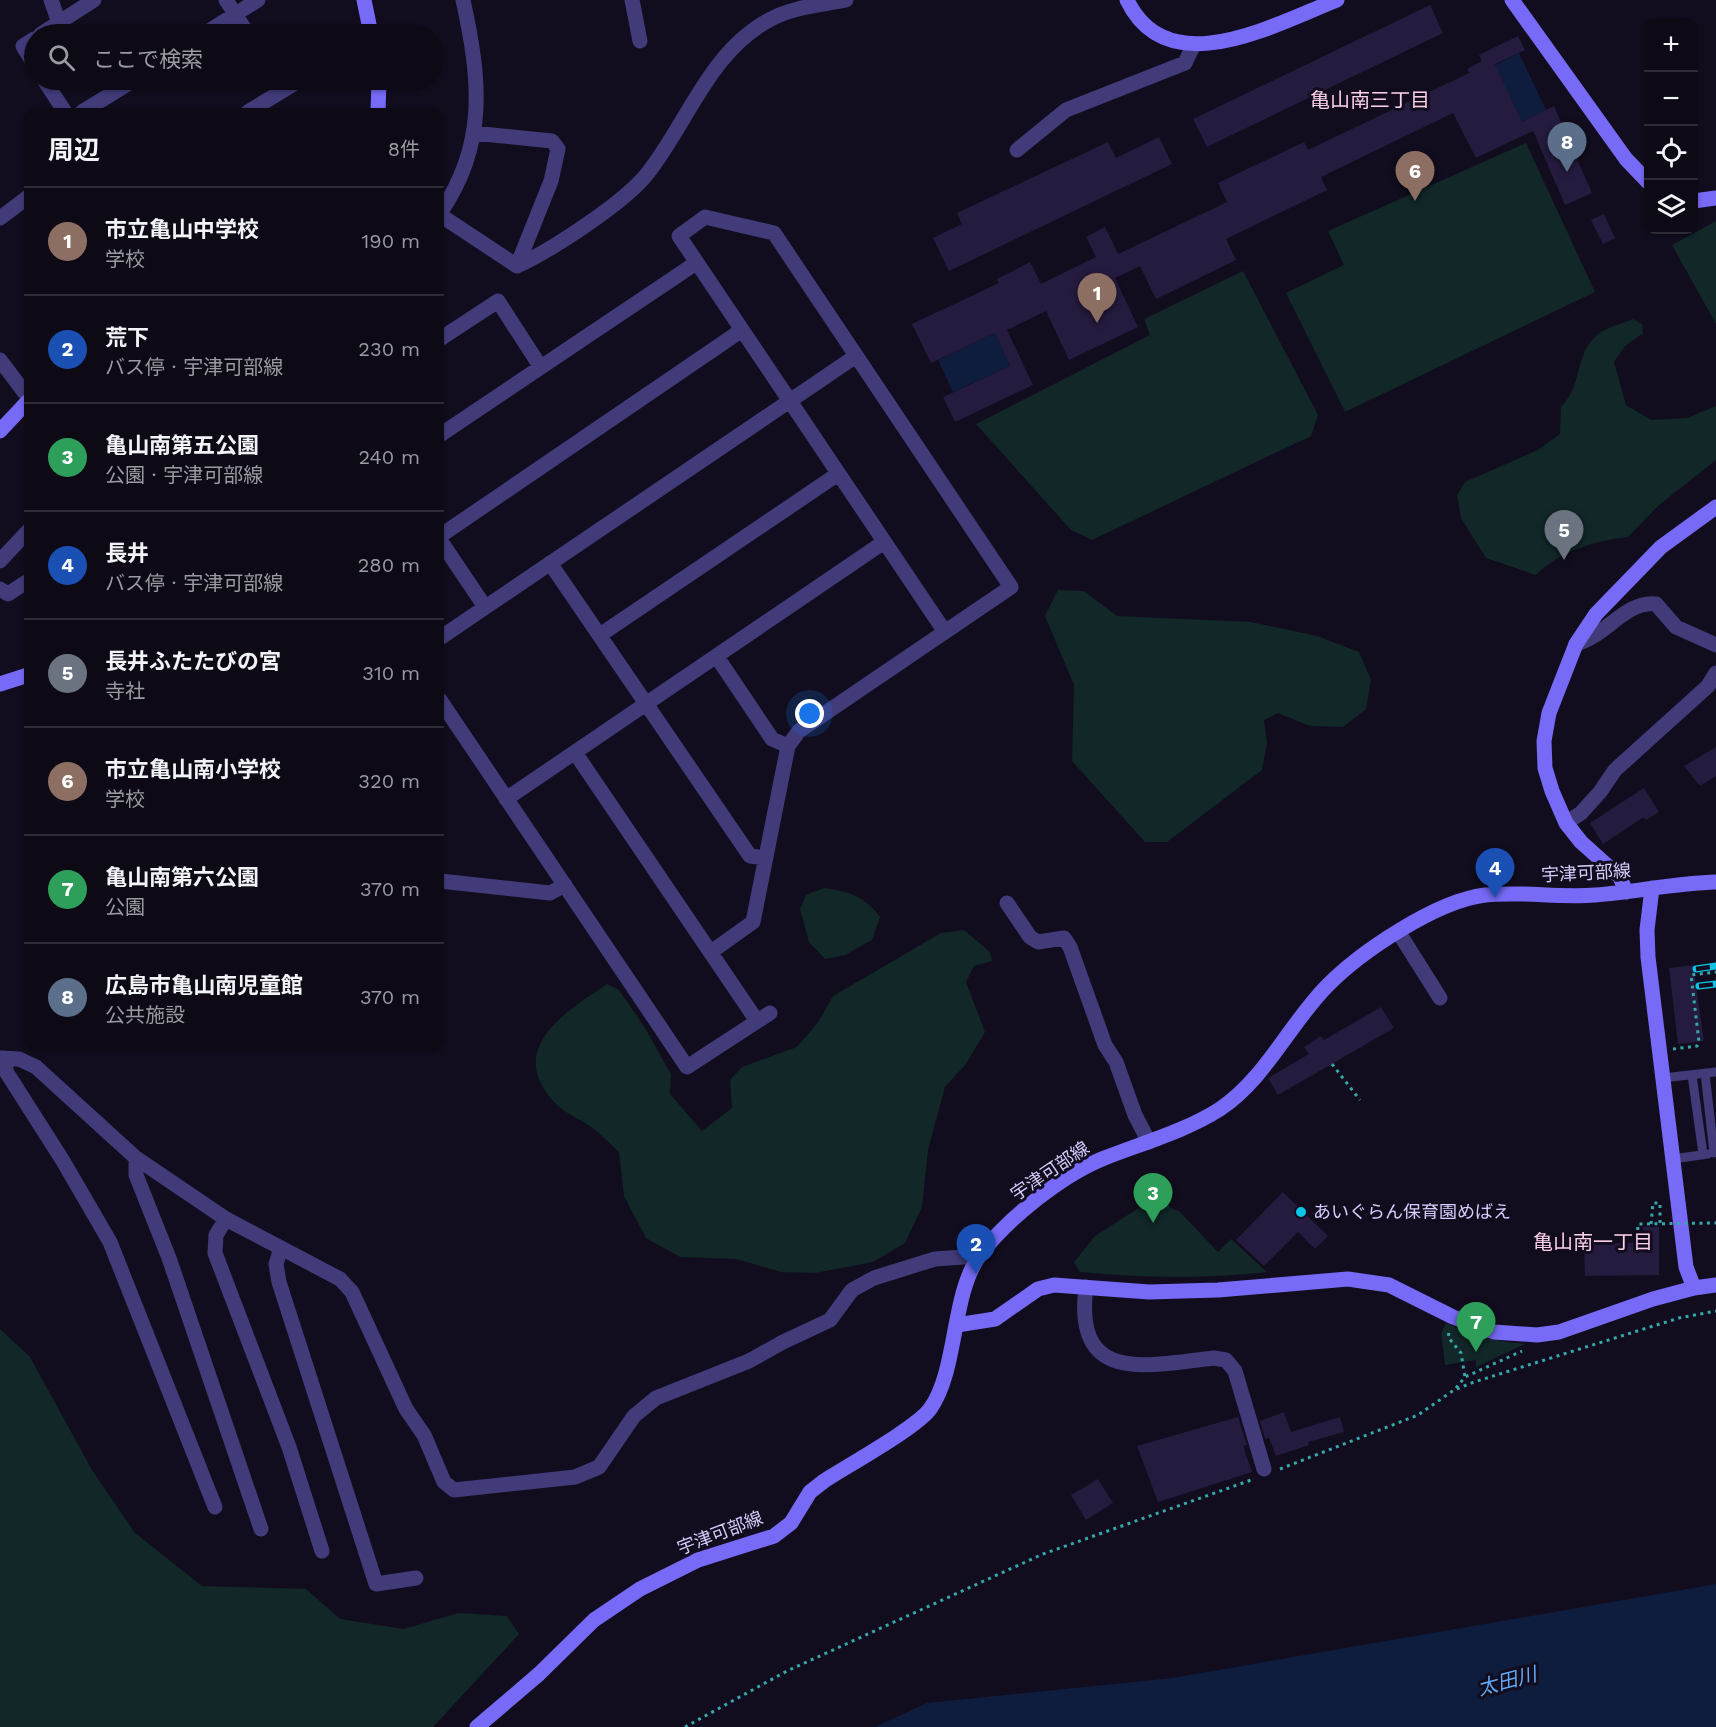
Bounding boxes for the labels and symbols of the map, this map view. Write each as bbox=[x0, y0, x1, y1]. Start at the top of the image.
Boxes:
district label: 亀山南三丁目 bbox=[1310, 88, 1430, 112]
pin: 8 bbox=[1548, 122, 1586, 172]
pin: 6 bbox=[1396, 152, 1434, 201]
pin: 1 bbox=[1078, 274, 1116, 323]
pin: 5 bbox=[1544, 510, 1584, 560]
your location bbox=[795, 699, 824, 728]
pin: 4 bbox=[1476, 848, 1514, 898]
street label: 宇津可部線 bbox=[1540, 860, 1631, 885]
street label: 宇津可部線 bbox=[1007, 1137, 1093, 1204]
pin: 3 bbox=[1134, 1174, 1172, 1223]
place label: あいぐらん保育園めばえ bbox=[1313, 1201, 1511, 1222]
marker: あいぐらん保育園めばえ bbox=[1294, 1205, 1308, 1219]
pin: 2 bbox=[956, 1224, 996, 1274]
district label: 亀山南一丁目 bbox=[1533, 1230, 1653, 1254]
pin: 7 bbox=[1456, 1302, 1496, 1352]
street label: 宇津可部線 bbox=[674, 1507, 766, 1558]
water label: 太田川 bbox=[1475, 1661, 1541, 1700]

